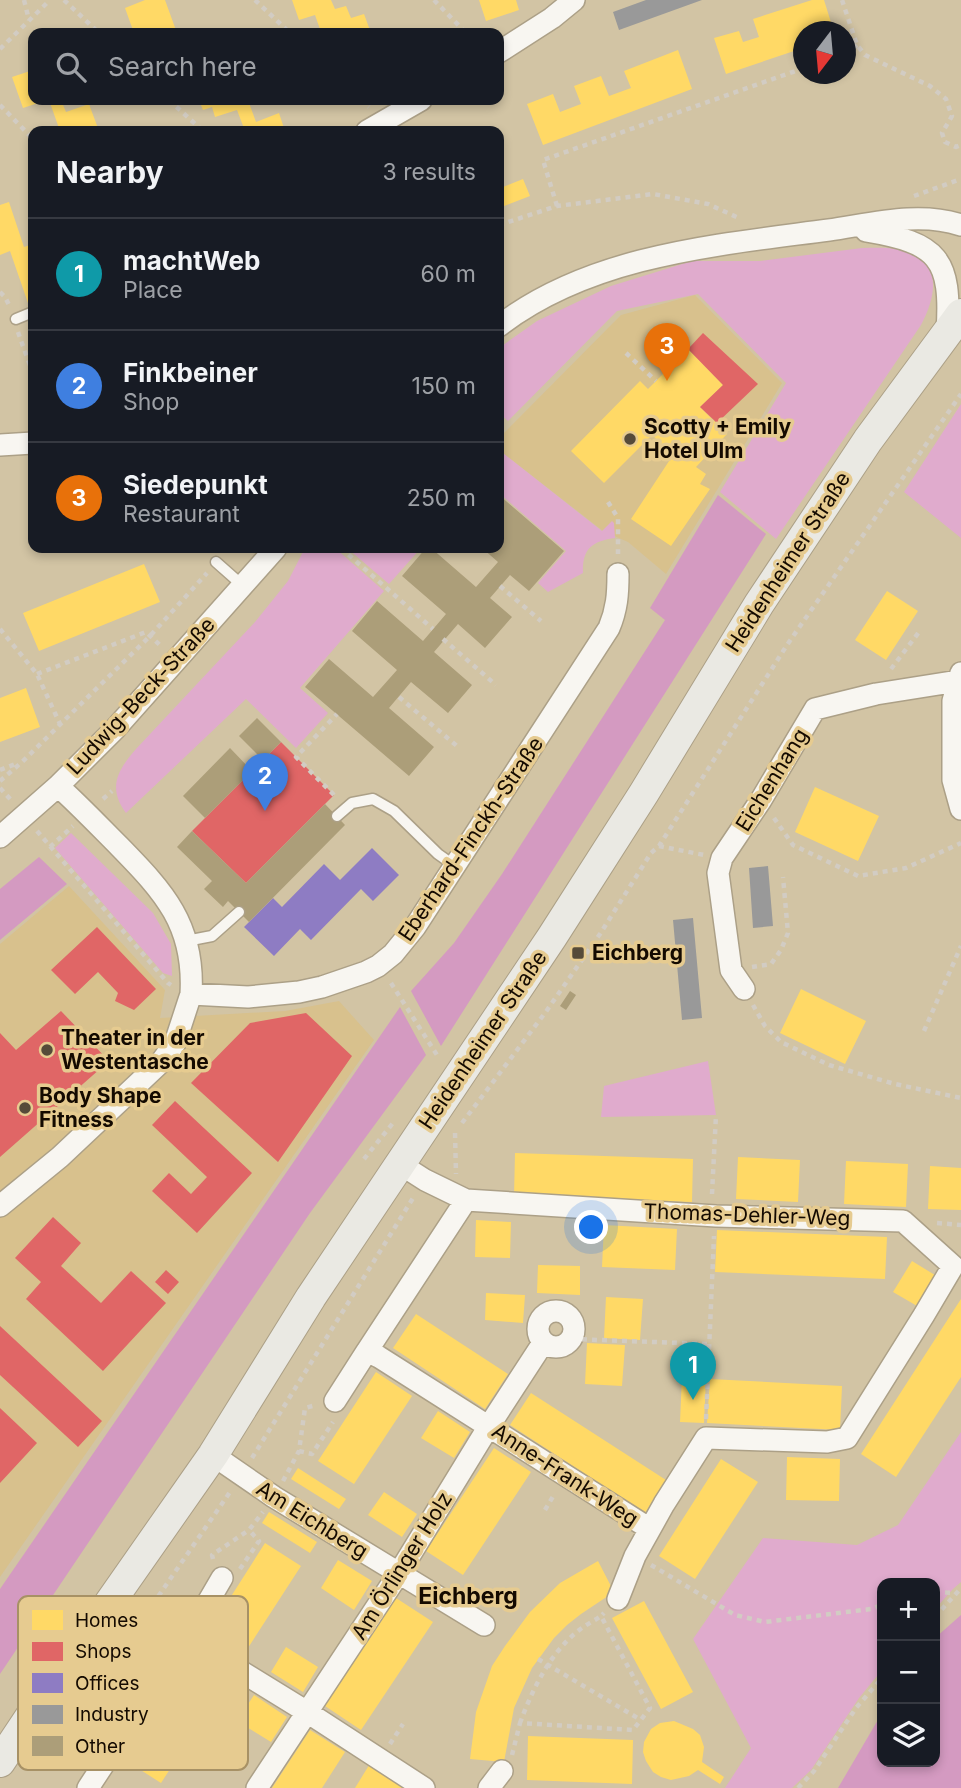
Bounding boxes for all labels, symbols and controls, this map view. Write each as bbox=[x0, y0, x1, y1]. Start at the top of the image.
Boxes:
north arrow bbox=[793, 21, 856, 84]
search box bbox=[28, 28, 504, 105]
icon: search bbox=[52, 48, 90, 86]
text: Search here bbox=[108, 51, 257, 82]
text: Nearby bbox=[56, 154, 164, 190]
text: 3 results bbox=[383, 158, 476, 186]
text: machtWeb bbox=[123, 245, 260, 276]
text: 1 bbox=[74, 260, 84, 288]
text: 60 m bbox=[421, 260, 476, 288]
text: Place bbox=[123, 276, 183, 304]
pin: 3 bbox=[644, 323, 690, 381]
text: Finkbeiner bbox=[123, 357, 258, 388]
text: 2 bbox=[72, 372, 86, 400]
text: 150 m bbox=[412, 372, 476, 400]
text: Shop bbox=[123, 388, 179, 416]
place label: Scotty + Emily Hotel Ulm bbox=[644, 414, 791, 463]
marker: Scotty + Emily Hotel Ulm bbox=[622, 431, 638, 447]
street label: Heidenheimer Straße bbox=[720, 467, 855, 657]
text: Siedepunkt bbox=[123, 469, 268, 500]
text: 3 bbox=[72, 484, 86, 512]
text: 250 m bbox=[407, 484, 476, 512]
text: Restaurant bbox=[123, 500, 240, 528]
street label: Ludwig-Beck-Straße bbox=[61, 612, 220, 779]
street label: Eichenhang bbox=[730, 724, 813, 836]
street label: Eberhard-Finckh-Straße bbox=[393, 732, 548, 946]
pin: 2 bbox=[242, 753, 288, 811]
place label: Eichberg bbox=[592, 940, 683, 965]
marker: Eichberg bbox=[570, 945, 586, 961]
street label: Heidenheimer Straße bbox=[414, 946, 552, 1134]
place label: Theater in der Westentasche bbox=[61, 1025, 209, 1074]
marker: Theater in der Westentasche bbox=[39, 1042, 55, 1058]
place label: Body Shape Fitness bbox=[39, 1083, 162, 1132]
marker: Body Shape Fitness bbox=[17, 1100, 33, 1116]
street label: Thomas-Dehler-Weg bbox=[643, 1198, 851, 1231]
your location bbox=[574, 1210, 608, 1244]
pin: 1 bbox=[670, 1342, 716, 1400]
street label: Anne-Frank-Weg bbox=[488, 1418, 643, 1531]
street label: Am Eichberg bbox=[252, 1475, 373, 1564]
street label: Am Örlinger Holz bbox=[346, 1487, 457, 1644]
map controls bbox=[877, 1578, 940, 1767]
button: + bbox=[877, 1578, 940, 1641]
district label: Eichberg bbox=[418, 1582, 518, 1610]
legend bbox=[18, 1596, 248, 1770]
text: Homes bbox=[75, 1609, 138, 1632]
text: Shops bbox=[75, 1640, 131, 1663]
button: − bbox=[877, 1641, 940, 1704]
text: Offices bbox=[75, 1672, 139, 1695]
text: Industry bbox=[75, 1703, 149, 1726]
button: layers bbox=[877, 1704, 940, 1767]
text: Other bbox=[75, 1735, 125, 1758]

